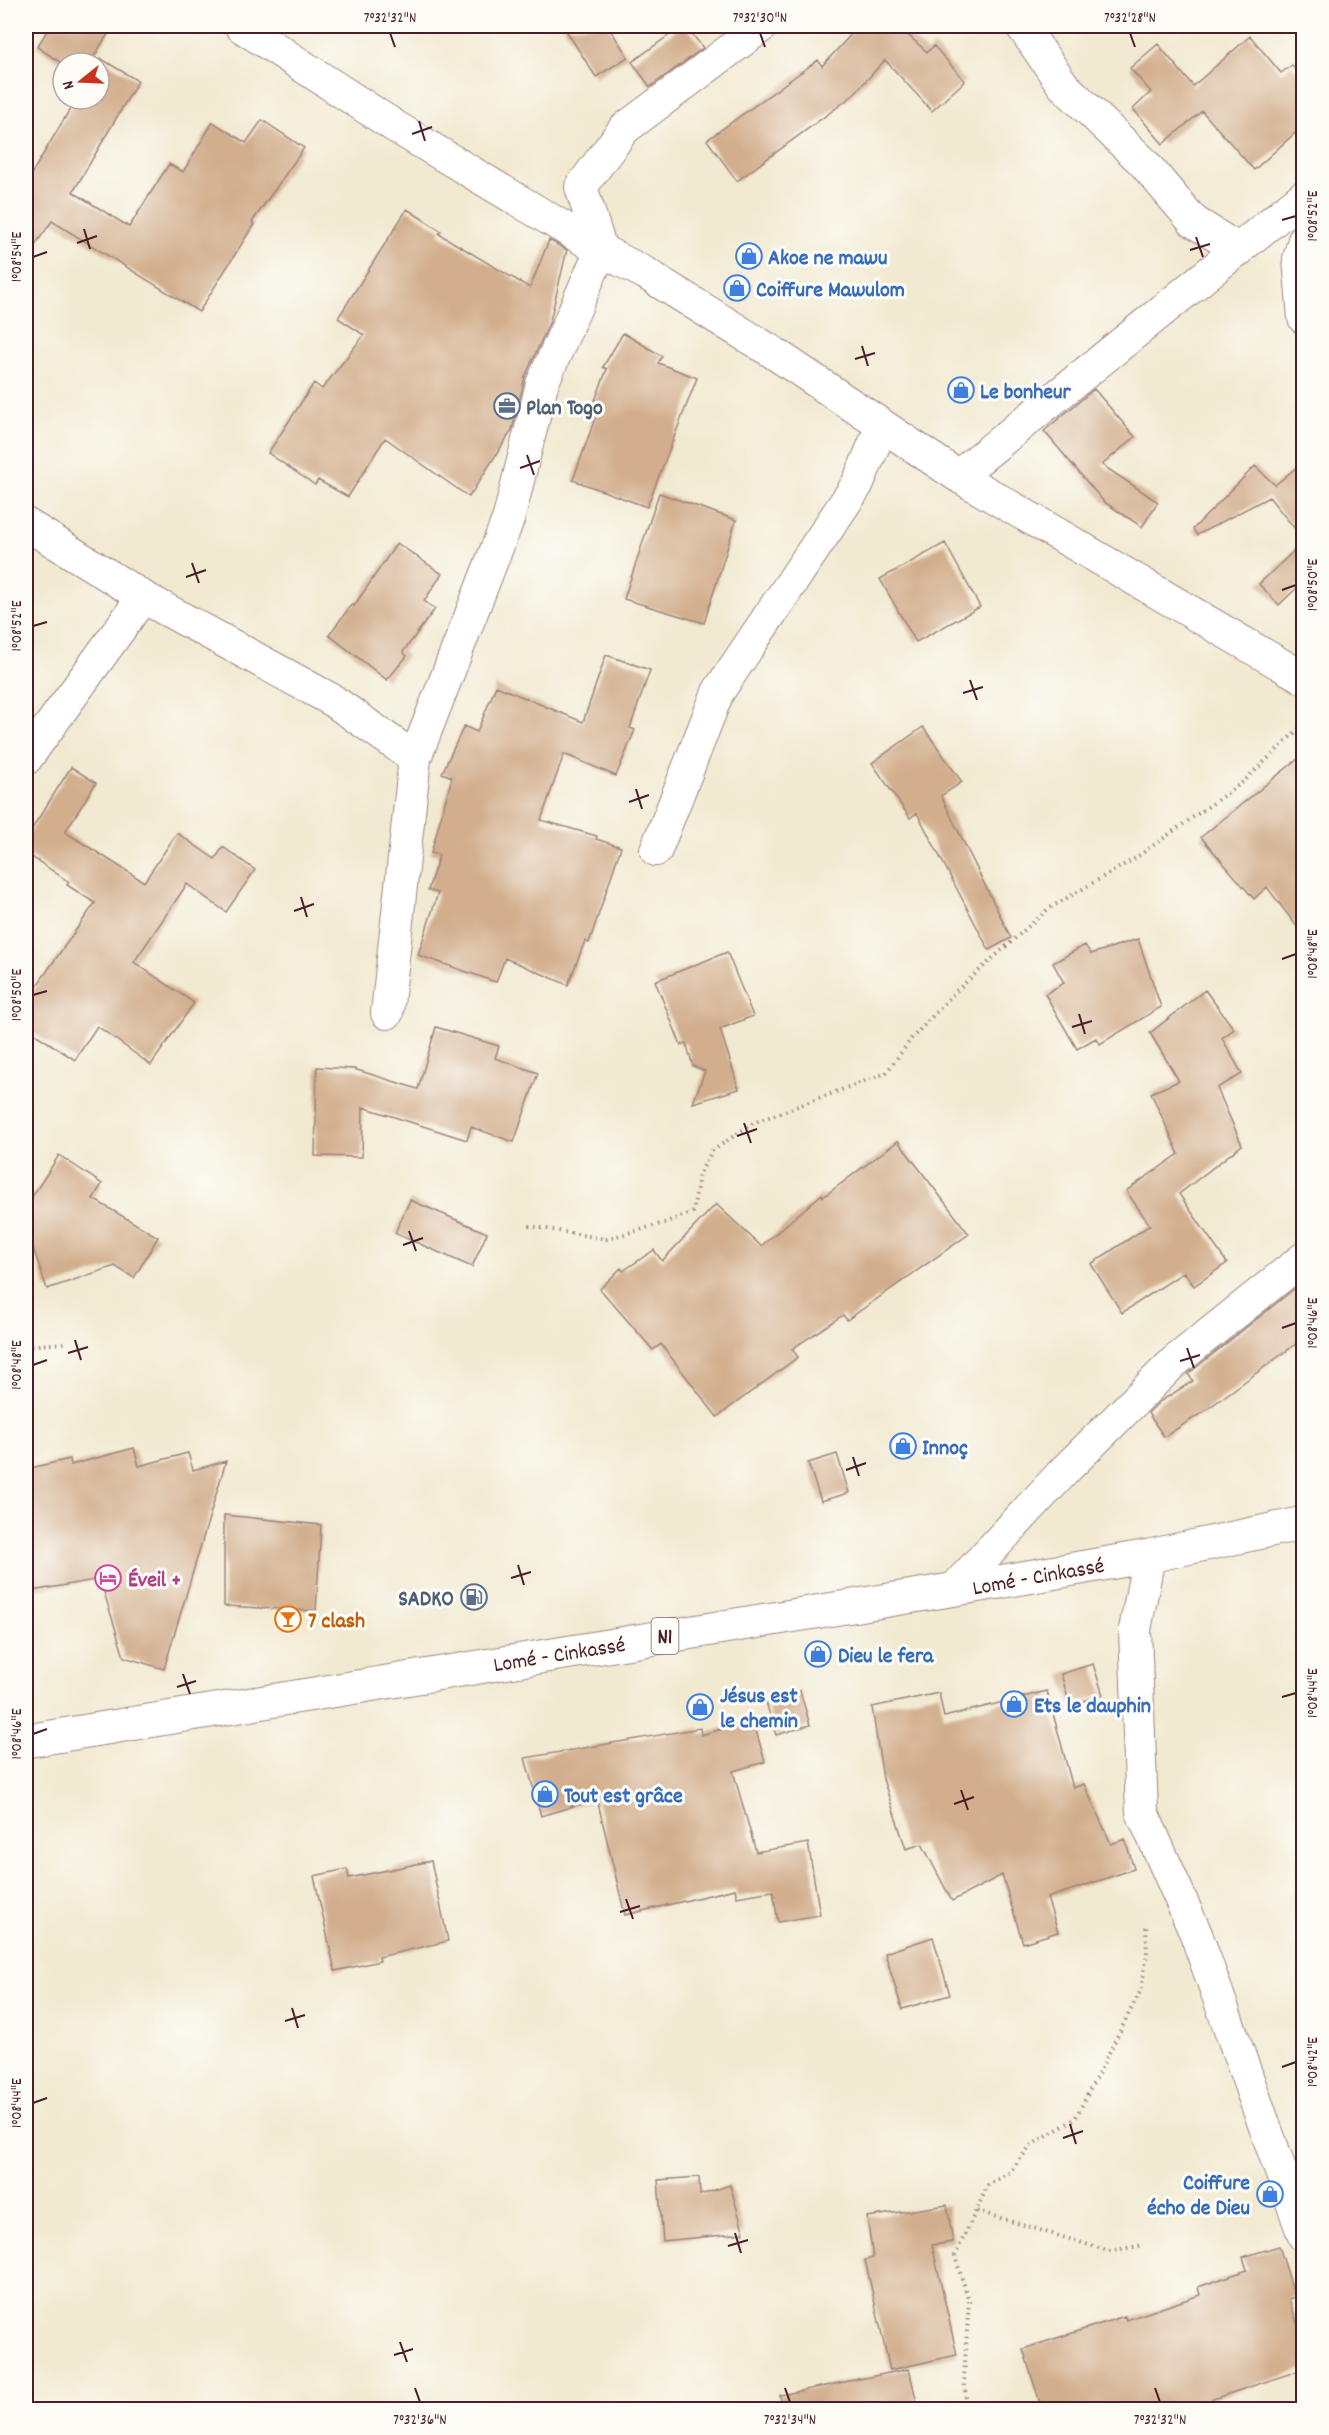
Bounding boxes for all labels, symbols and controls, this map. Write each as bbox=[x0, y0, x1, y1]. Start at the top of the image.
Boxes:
text: 7°32'32"N bbox=[364, 8, 416, 30]
text: 7°32'30"N bbox=[733, 8, 787, 30]
text: 7°32'28"N bbox=[1104, 8, 1156, 30]
north arrow bbox=[51, 51, 111, 111]
text: N bbox=[57, 77, 81, 92]
text: 1°08'52"E bbox=[1303, 190, 1325, 241]
text: 1°08'54"E bbox=[7, 232, 29, 282]
shop icon: Akoe ne mawu bbox=[734, 241, 764, 271]
place label: Akoe ne mawu bbox=[768, 244, 888, 275]
shop icon: Coiffure Mawulom bbox=[722, 273, 752, 303]
place label: Coiffure Mawulom bbox=[756, 276, 905, 307]
shop icon: Le bonheur bbox=[946, 375, 976, 405]
place label: Le bonheur bbox=[980, 378, 1071, 409]
office icon: Plan Togo bbox=[492, 391, 522, 421]
place label: Plan Togo bbox=[526, 394, 603, 425]
text: 1°08'50"E bbox=[1303, 559, 1325, 611]
text: 1°08'52"E bbox=[7, 600, 29, 651]
text: 1°08'48"E bbox=[1303, 929, 1325, 979]
text: 1°08'50"E bbox=[7, 969, 29, 1021]
text: 1°08'46"E bbox=[1303, 1297, 1325, 1348]
text: 1°08'48"E bbox=[7, 1340, 29, 1390]
shop icon: Innoç bbox=[888, 1431, 918, 1461]
place label: Innoç bbox=[922, 1434, 968, 1465]
street label: Lomé - Cinkassé bbox=[970, 1552, 1107, 1605]
hotel icon: Éveil + bbox=[93, 1563, 123, 1593]
place label: Éveil + bbox=[128, 1566, 181, 1597]
fuel station icon: SADKO bbox=[459, 1582, 489, 1612]
place label: SADKO bbox=[398, 1585, 454, 1616]
bar icon: 7 clash bbox=[273, 1604, 303, 1634]
place label: 7 clash bbox=[308, 1607, 365, 1638]
road number: N1 bbox=[652, 1618, 678, 1654]
street label: Lomé - Cinkassé bbox=[491, 1631, 628, 1682]
shop icon: Dieu le fera bbox=[803, 1639, 833, 1669]
place label: Dieu le fera bbox=[838, 1642, 934, 1673]
text: 1°08'44"E bbox=[1303, 1668, 1325, 1718]
place label: Jésus est le chemin bbox=[720, 1682, 798, 1738]
shop icon: Ets le dauphin bbox=[999, 1689, 1029, 1719]
shop icon: Jésus est le chemin bbox=[685, 1692, 715, 1722]
place label: Ets le dauphin bbox=[1034, 1692, 1151, 1723]
text: 1°08'46"E bbox=[7, 1708, 29, 1759]
shop icon: Tout est grâce bbox=[530, 1779, 560, 1809]
place label: Tout est grâce bbox=[564, 1782, 683, 1813]
text: 1°08'42"E bbox=[1303, 2037, 1325, 2087]
text: 1°08'44"E bbox=[7, 2078, 29, 2128]
place label: Coiffure écho de Dieu bbox=[1147, 2169, 1250, 2225]
shop icon: Coiffure écho de Dieu bbox=[1255, 2179, 1285, 2209]
text: 7°32'36"N bbox=[393, 2410, 447, 2432]
text: 7°32'34"N bbox=[764, 2410, 816, 2432]
text: 7°32'32"N bbox=[1134, 2410, 1186, 2432]

